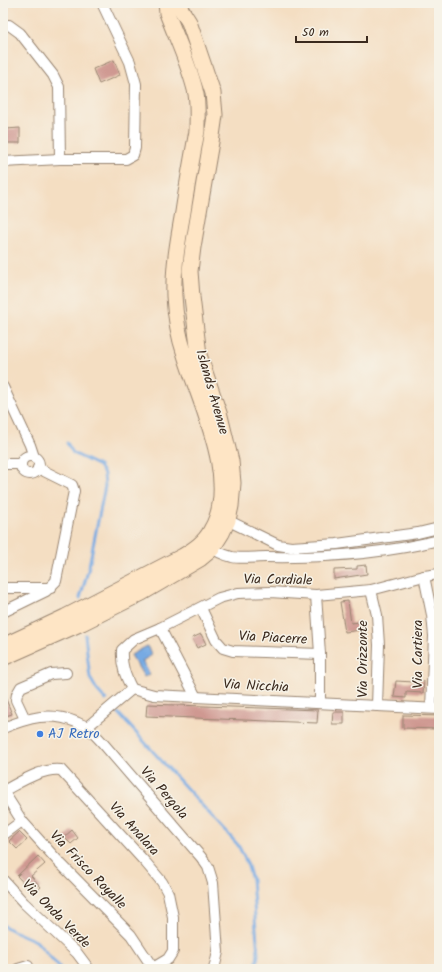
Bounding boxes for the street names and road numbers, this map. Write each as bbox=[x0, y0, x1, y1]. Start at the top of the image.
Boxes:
street label: Islands Avenue bbox=[189, 347, 235, 438]
street label: Via Cordiale bbox=[243, 568, 313, 592]
street label: Via Orizzonte bbox=[352, 620, 374, 698]
street label: Via Cartiera bbox=[407, 620, 429, 688]
street label: Via Piacerre bbox=[238, 625, 309, 651]
street label: Via Nicchia bbox=[223, 673, 289, 699]
street label: Via Pergola bbox=[135, 761, 193, 825]
street label: Via Analara bbox=[104, 797, 164, 861]
street label: Via Frisco Royalle bbox=[44, 825, 132, 915]
street label: Via Onda Verde bbox=[16, 874, 96, 954]

